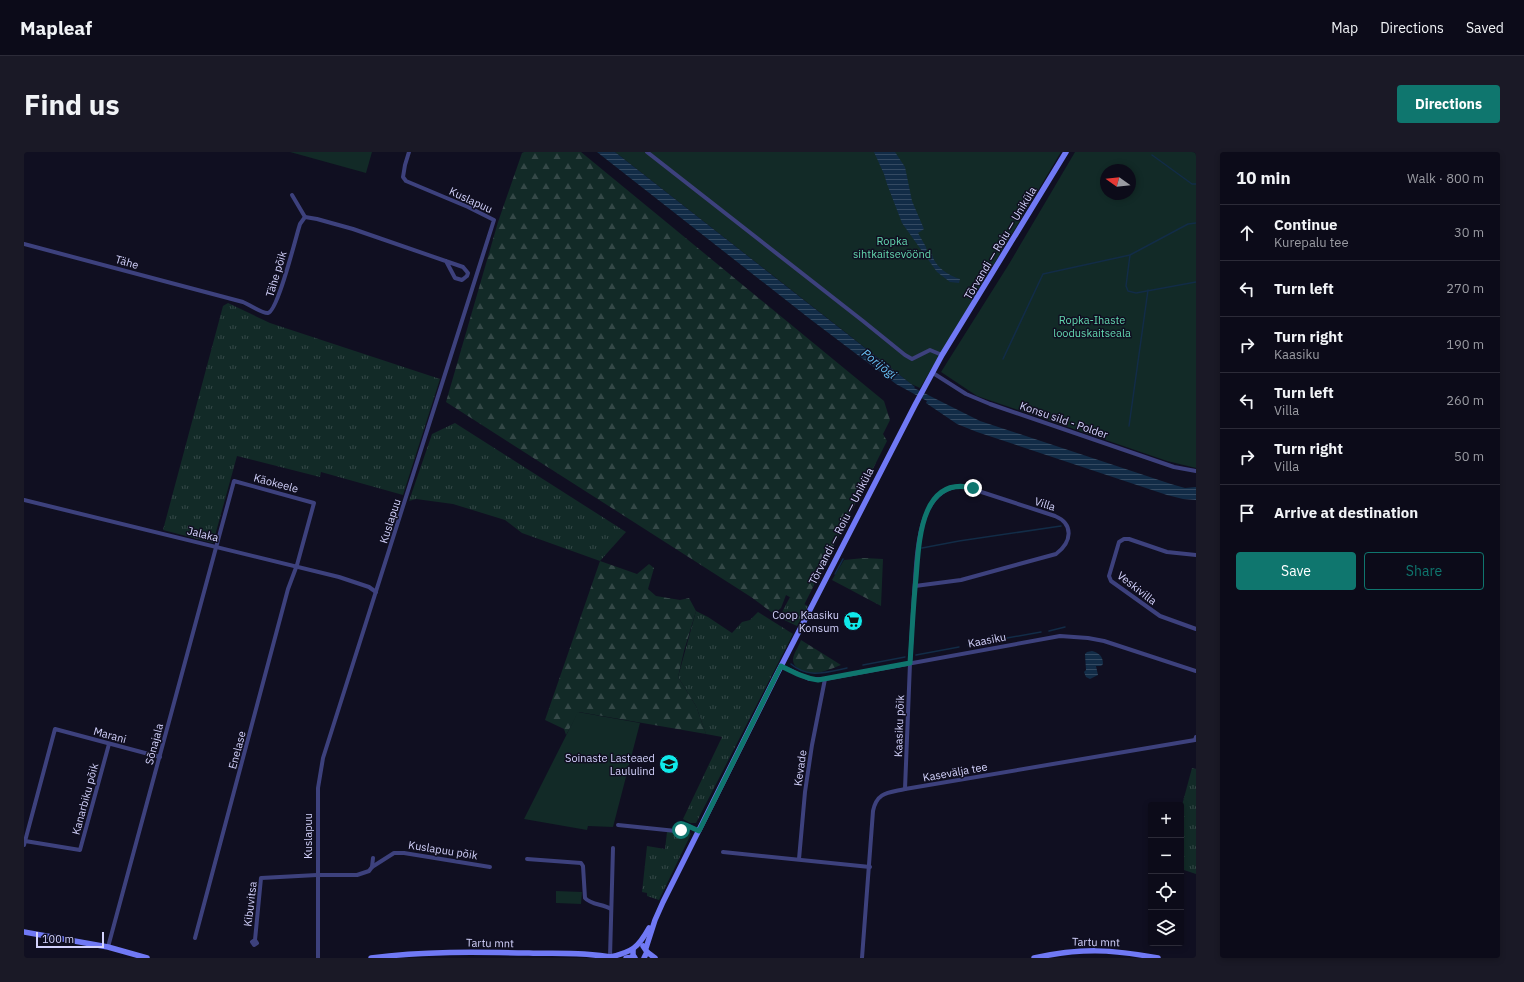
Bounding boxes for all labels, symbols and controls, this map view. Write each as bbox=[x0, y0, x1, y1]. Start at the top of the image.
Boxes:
text: Mapleaf bbox=[20, 16, 92, 40]
text: Map bbox=[1331, 19, 1358, 37]
text: Directions bbox=[1380, 19, 1444, 37]
text: Saved bbox=[1466, 19, 1504, 37]
button: Directions bbox=[1397, 85, 1500, 123]
text: Find us bbox=[24, 86, 120, 123]
north arrow bbox=[1100, 164, 1136, 200]
text: 10 min bbox=[1236, 167, 1291, 189]
text: Walk · 800 m bbox=[1407, 170, 1484, 187]
street label: Kuslapuu bbox=[447, 184, 495, 216]
street label: Tõrvandi — Roiu — Uniküla bbox=[961, 184, 1039, 302]
text: Continue bbox=[1274, 215, 1338, 234]
icon: ahead bbox=[1236, 222, 1258, 244]
text: 30 m bbox=[1454, 224, 1484, 241]
park label: Ropka sihtkaitsevöönd bbox=[853, 234, 931, 261]
text: Kurepalu tee bbox=[1274, 234, 1349, 251]
street label: Tähe põik bbox=[262, 249, 290, 299]
street label: Tähe bbox=[114, 252, 140, 272]
icon: left bbox=[1236, 278, 1258, 300]
text: Turn left bbox=[1274, 279, 1334, 298]
text: 270 m bbox=[1446, 280, 1484, 297]
park label: Ropka-Ihaste looduskaitseala bbox=[1053, 313, 1131, 340]
text: Turn right bbox=[1274, 327, 1343, 346]
icon: right bbox=[1236, 334, 1258, 356]
text: 190 m bbox=[1446, 336, 1484, 353]
water label: Porijõgi bbox=[859, 345, 900, 382]
text: Kaasiku bbox=[1274, 346, 1320, 363]
text: Turn left bbox=[1274, 383, 1334, 402]
icon: left bbox=[1236, 390, 1258, 412]
text: 260 m bbox=[1446, 392, 1484, 409]
street label: Konsu sild - Polder bbox=[1018, 398, 1110, 442]
text: Villa bbox=[1274, 402, 1299, 419]
text: Turn right bbox=[1274, 439, 1343, 458]
icon: right bbox=[1236, 446, 1258, 468]
text: 50 m bbox=[1454, 448, 1484, 465]
text: Villa bbox=[1274, 458, 1299, 475]
street label: Tõrvandi — Roiu — Uniküla bbox=[805, 465, 877, 587]
street label: Käokeele bbox=[252, 470, 300, 496]
route end bbox=[964, 479, 982, 497]
street label: Villa bbox=[1033, 494, 1057, 514]
street label: Kuslapuu bbox=[376, 497, 404, 545]
icon: arrive bbox=[1236, 502, 1258, 524]
text: Arrive at destination bbox=[1274, 503, 1418, 522]
street label: Jalaka bbox=[186, 523, 220, 545]
button: Save bbox=[1236, 552, 1356, 590]
button: Share bbox=[1364, 552, 1484, 590]
street label: Veskivilla bbox=[1114, 568, 1160, 608]
place label: Coop Kaasiku Konsum bbox=[772, 608, 839, 635]
supermarket icon: Coop Kaasiku Konsum bbox=[842, 610, 864, 632]
street label: Kaasiku bbox=[967, 629, 1007, 651]
street label: Kaasiku põik bbox=[891, 694, 907, 757]
street label: Sõnajala bbox=[142, 722, 166, 766]
street label: Marani bbox=[92, 724, 128, 746]
street label: Enelase bbox=[225, 729, 249, 771]
street label: Kevade bbox=[791, 749, 809, 787]
place label: Soinaste Lasteaed Laululind bbox=[565, 751, 655, 778]
school or university icon: Soinaste Lasteaed Laululind bbox=[658, 753, 680, 775]
street label: Kasevälja tee bbox=[922, 759, 988, 785]
street label: Kanarbiku põik bbox=[69, 761, 101, 836]
map controls bbox=[1148, 802, 1184, 946]
button: + bbox=[1148, 802, 1184, 838]
street label: Kuslapuu bbox=[301, 813, 315, 859]
route start bbox=[672, 821, 690, 839]
street label: Kuslapuu põik bbox=[407, 838, 479, 862]
button: − bbox=[1148, 838, 1184, 874]
button: locate bbox=[1148, 874, 1184, 910]
street label: Kibuvitsa bbox=[240, 880, 260, 927]
button: layers bbox=[1148, 910, 1184, 946]
scale bar bbox=[36, 930, 104, 949]
text: 100 m bbox=[42, 932, 74, 946]
street label: Tartu mnt bbox=[1072, 935, 1120, 949]
street label: Tartu mnt bbox=[466, 936, 514, 950]

